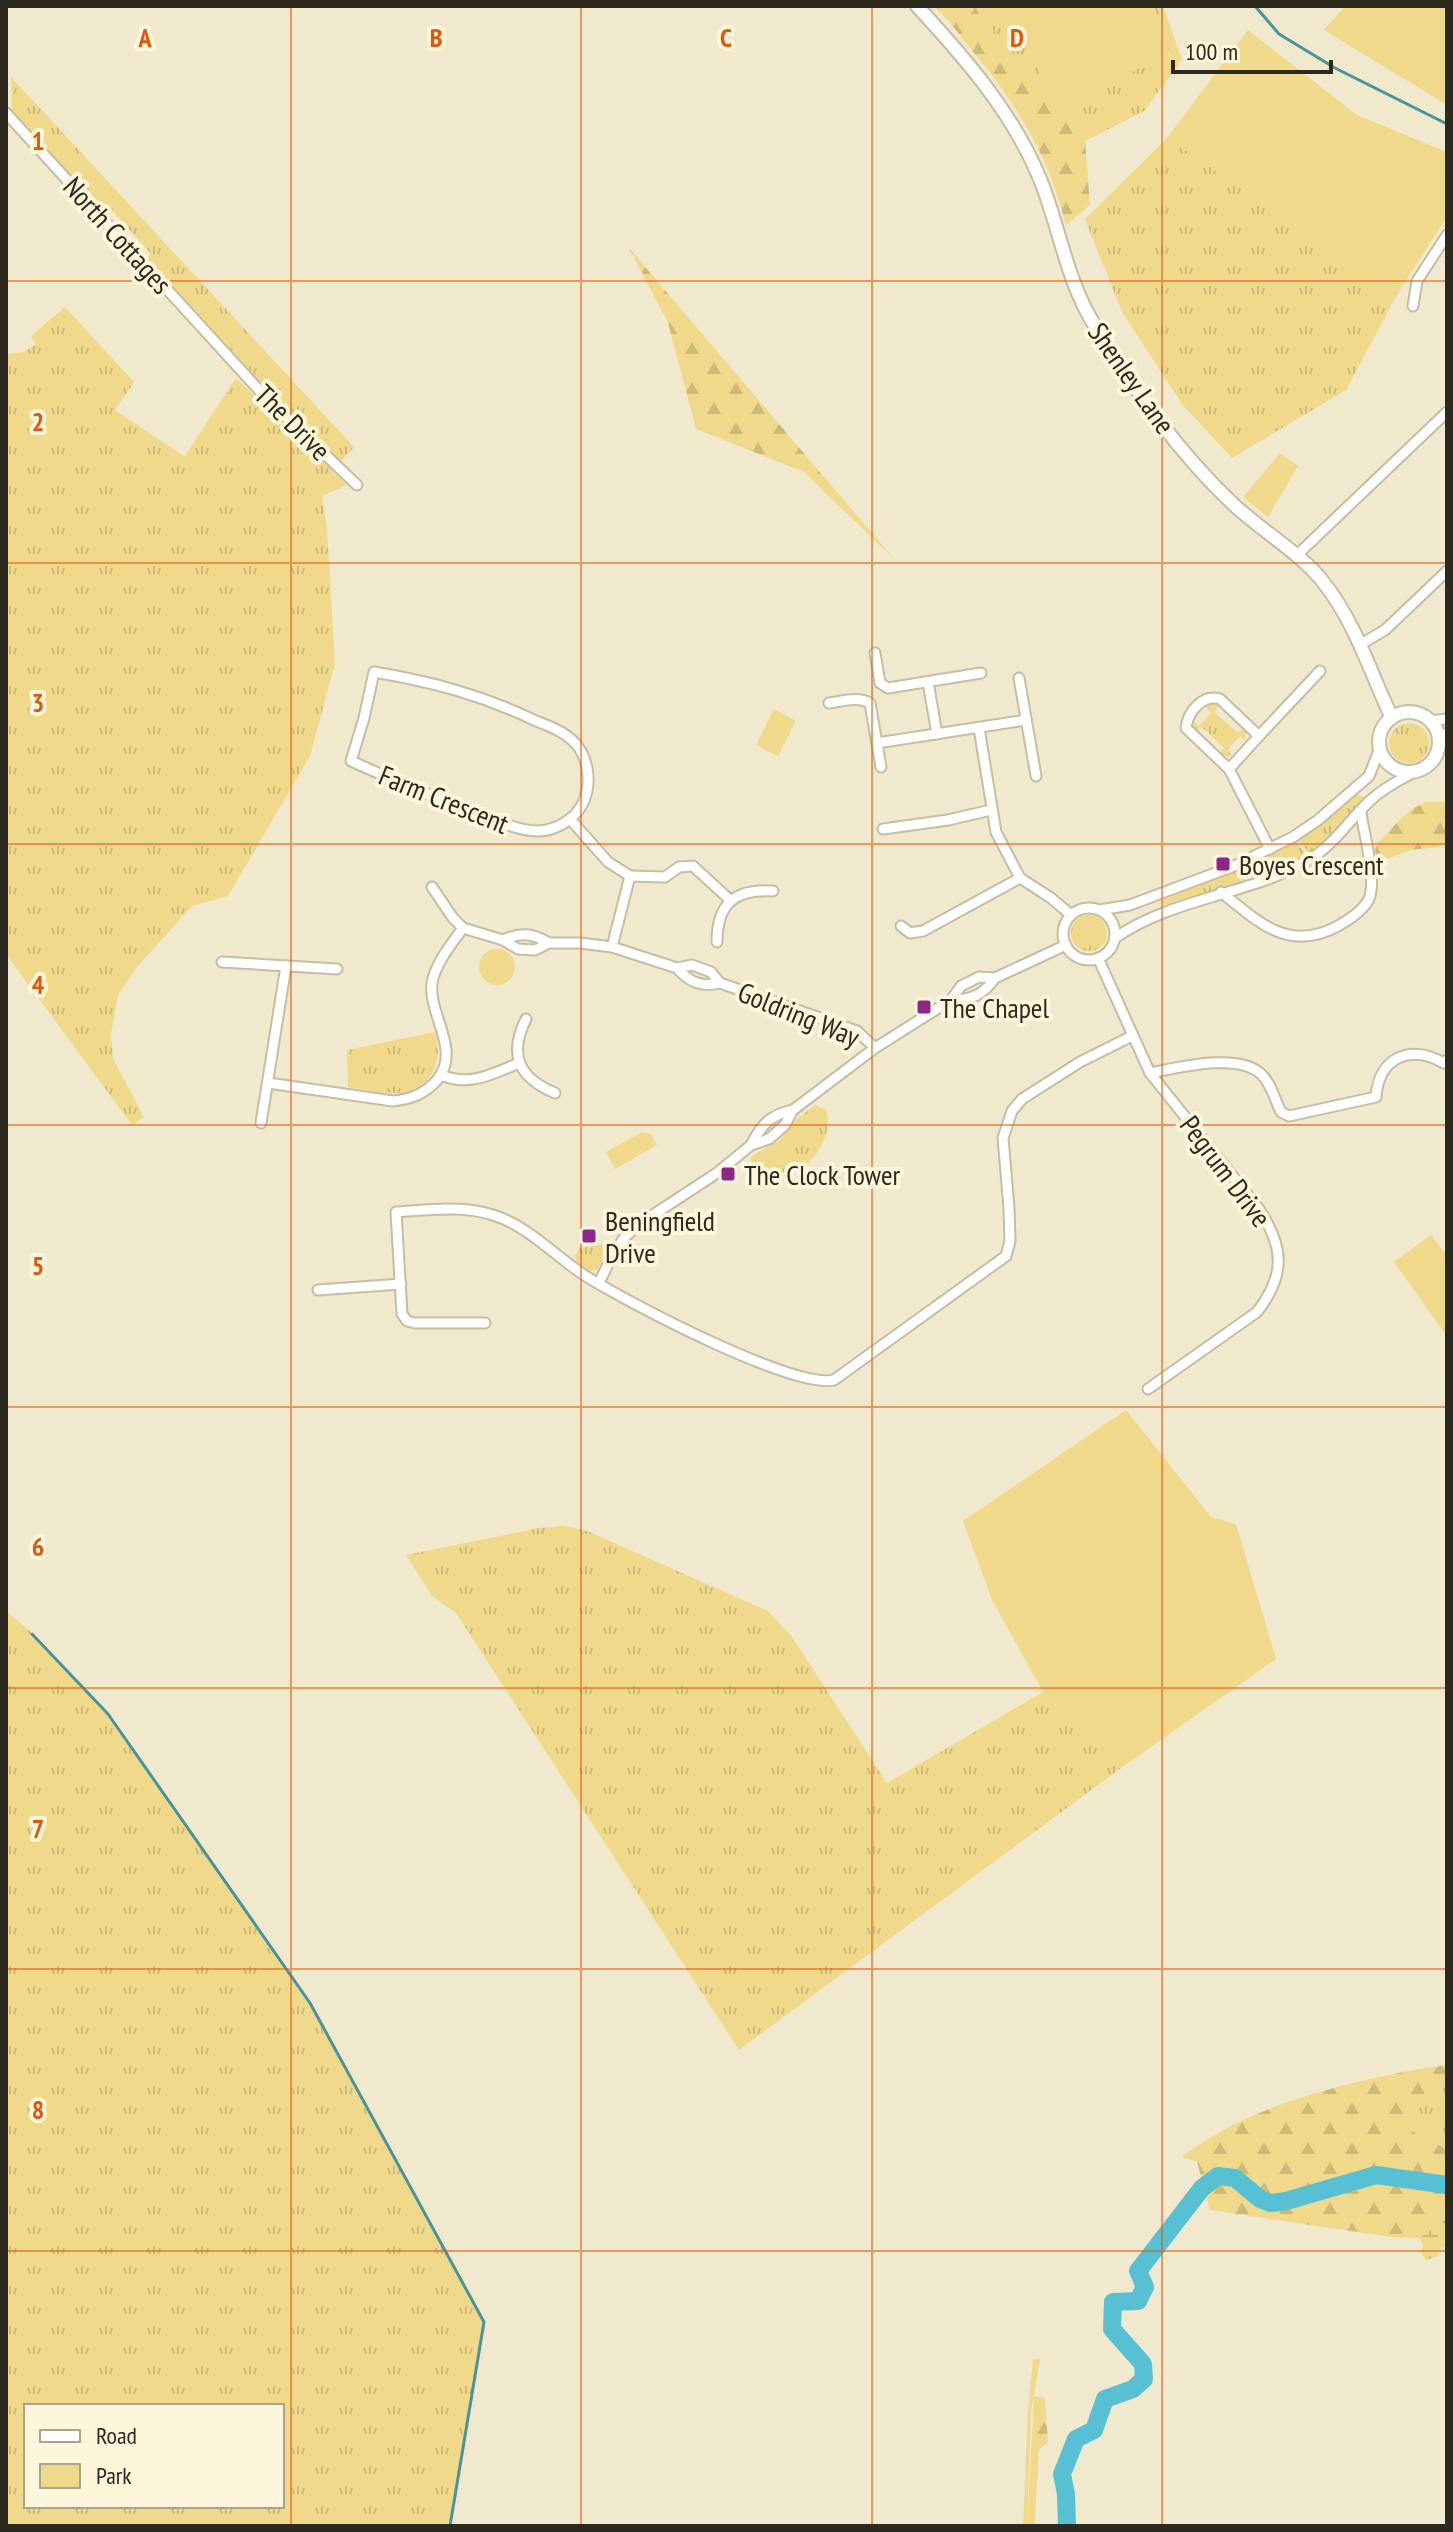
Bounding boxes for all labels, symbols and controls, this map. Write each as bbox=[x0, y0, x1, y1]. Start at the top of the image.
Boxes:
text: A bbox=[137, 21, 152, 54]
text: B bbox=[430, 21, 443, 54]
text: C bbox=[720, 21, 732, 54]
text: D bbox=[1010, 21, 1024, 54]
scale bar bbox=[1173, 24, 1331, 74]
text: 100 m bbox=[1185, 36, 1238, 67]
text: 1 bbox=[32, 124, 44, 157]
street label: North Cottages bbox=[56, 169, 180, 301]
street label: Shenley Lane bbox=[1080, 315, 1184, 441]
street label: The Drive bbox=[247, 376, 339, 468]
text: 2 bbox=[32, 405, 44, 438]
text: 3 bbox=[32, 686, 44, 719]
street label: Farm Crescent bbox=[374, 756, 515, 842]
place label: Boyes Crescent bbox=[1239, 846, 1384, 883]
marker: Boyes Crescent bbox=[1214, 855, 1232, 873]
text: 4 bbox=[32, 968, 45, 1001]
street label: Goldring Way bbox=[733, 973, 866, 1055]
place label: The Chapel bbox=[940, 989, 1049, 1026]
marker: The Chapel bbox=[915, 998, 933, 1016]
street label: Pegrum Drive bbox=[1172, 1108, 1280, 1234]
place label: The Clock Tower bbox=[744, 1156, 900, 1193]
marker: The Clock Tower bbox=[719, 1165, 737, 1183]
place label: Beningfield Drive bbox=[605, 1202, 715, 1271]
marker: Beningfield Drive bbox=[580, 1227, 598, 1245]
text: 5 bbox=[32, 1249, 44, 1282]
text: 6 bbox=[32, 1530, 44, 1563]
text: 7 bbox=[32, 1812, 44, 1845]
text: 8 bbox=[32, 2093, 44, 2126]
legend bbox=[24, 2404, 284, 2508]
text: Road bbox=[96, 2420, 137, 2451]
text: Park bbox=[96, 2460, 132, 2491]

